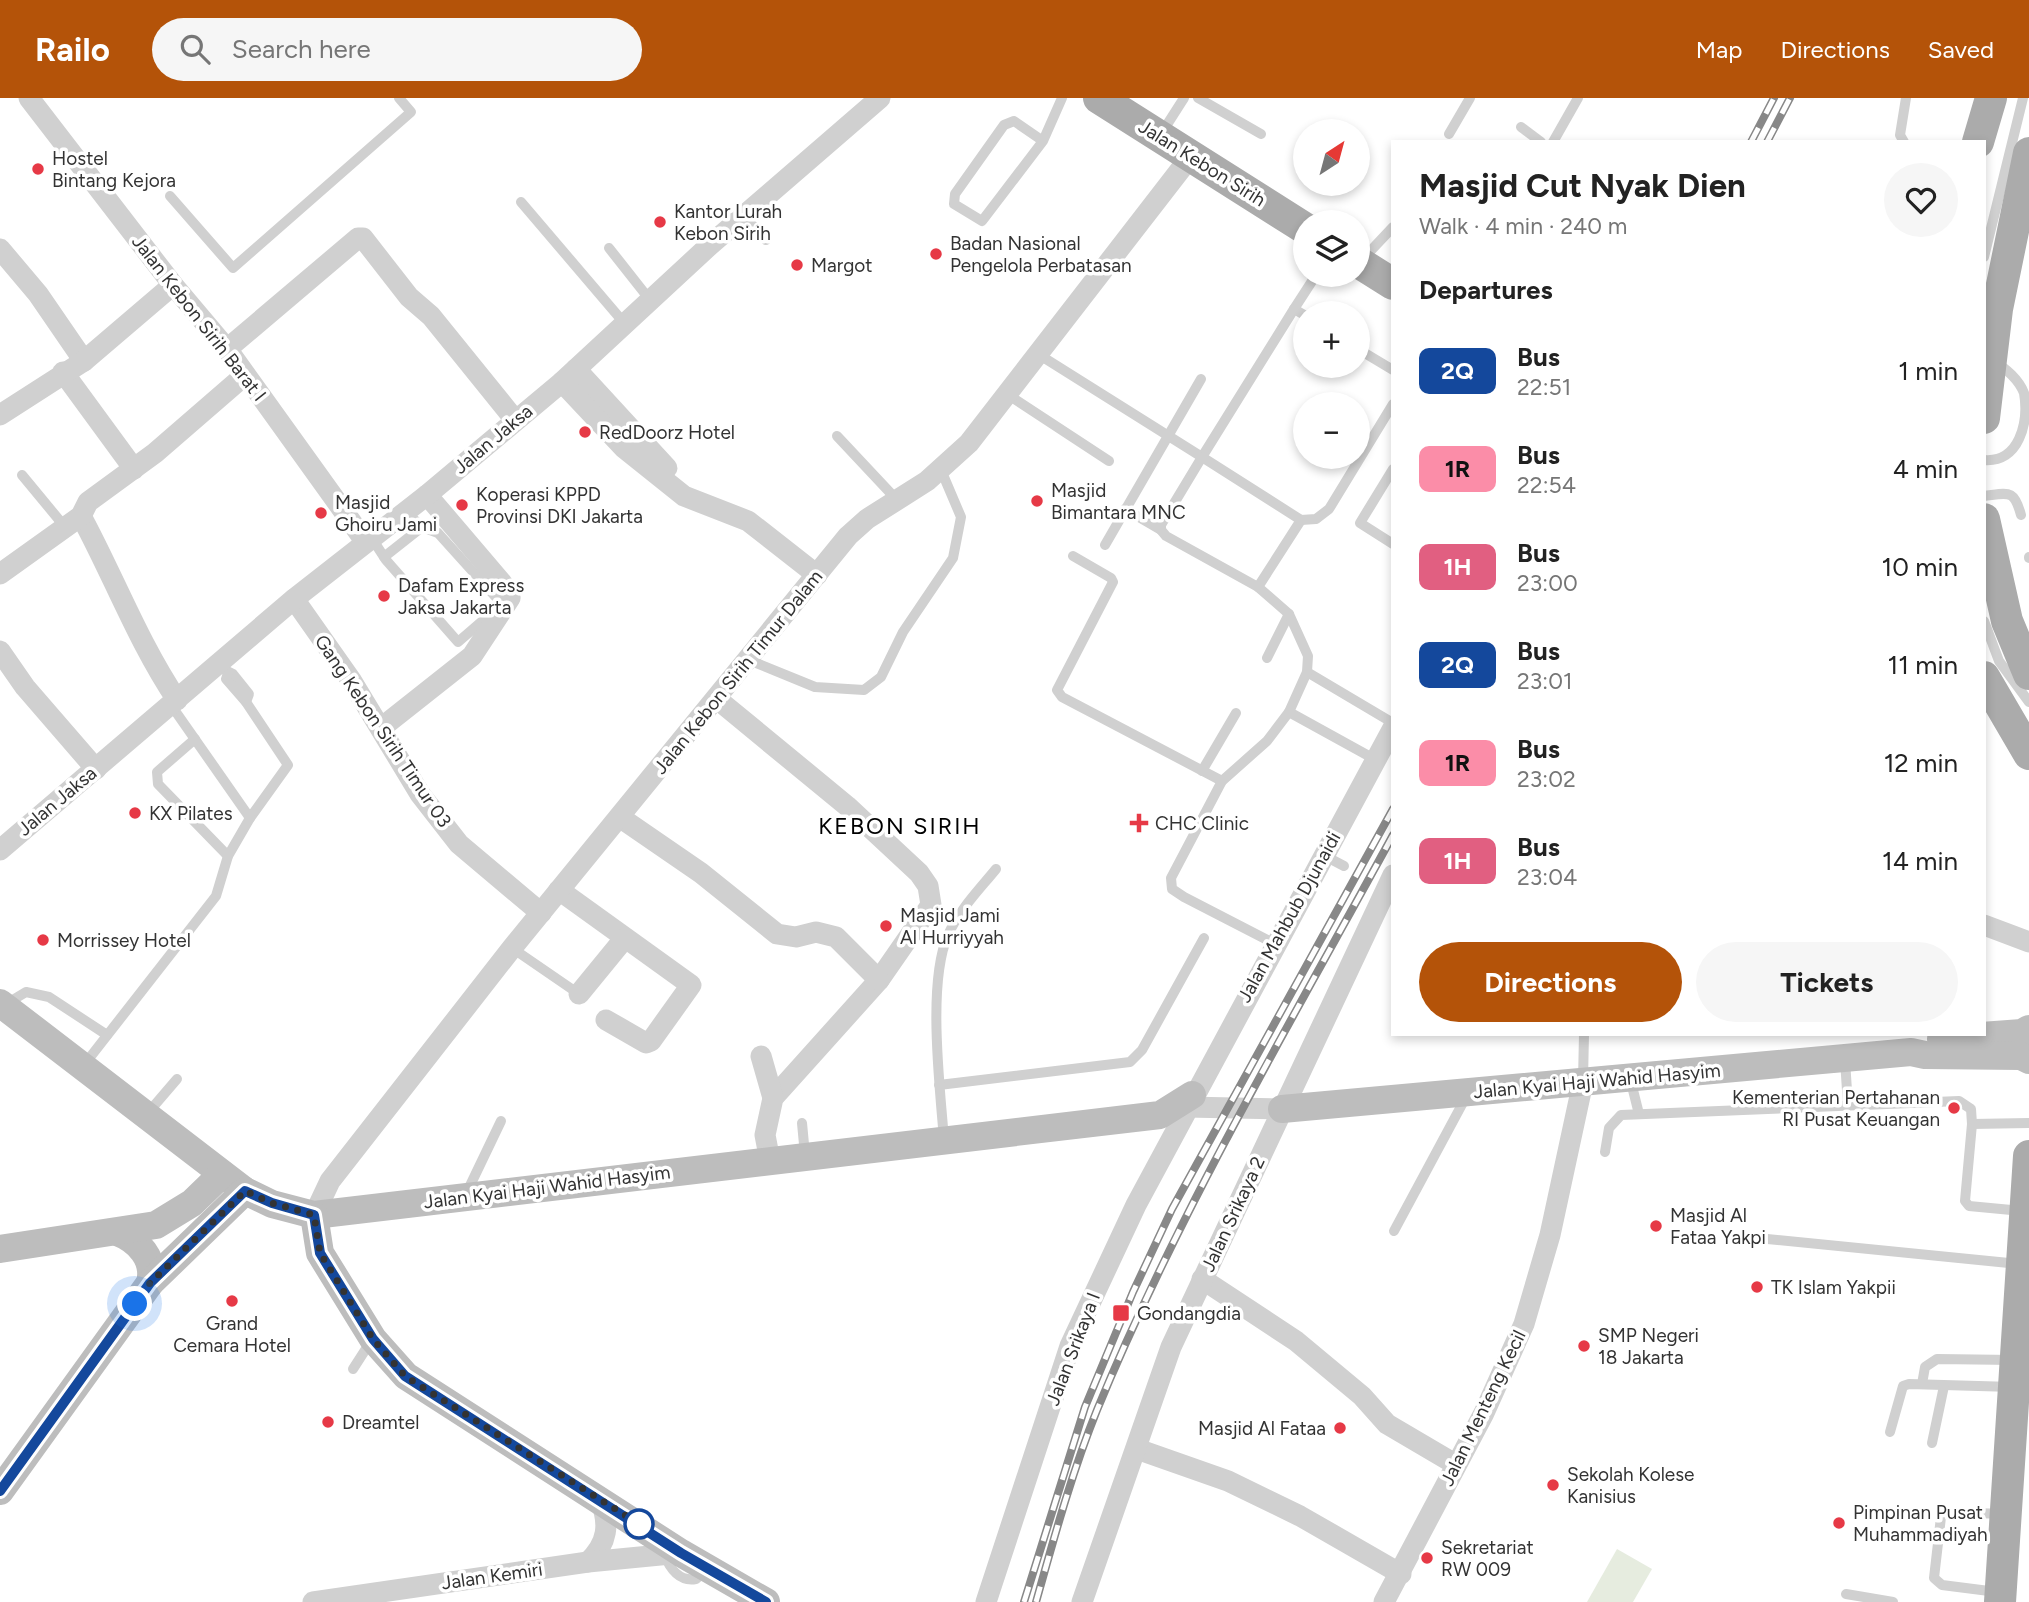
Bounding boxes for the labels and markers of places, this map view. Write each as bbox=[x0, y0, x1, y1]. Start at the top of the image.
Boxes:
place label: Hostel Bintang Kejora bbox=[52, 147, 176, 192]
marker: Hostel Bintang Kejora bbox=[30, 161, 46, 177]
place label: Kantor Lurah Kebon Sirih bbox=[674, 200, 782, 245]
marker: Kantor Lurah Kebon Sirih bbox=[652, 214, 668, 230]
place label: Badan Nasional Pengelola Perbatasan bbox=[950, 232, 1131, 277]
marker: Badan Nasional Pengelola Perbatasan bbox=[928, 246, 944, 262]
place label: Margot bbox=[811, 254, 873, 277]
marker: Margot bbox=[789, 257, 805, 273]
place label: RedDoorz Hotel bbox=[599, 421, 735, 444]
marker: RedDoorz Hotel bbox=[577, 424, 593, 440]
place label: Masjid Bimantara MNC bbox=[1051, 479, 1186, 524]
place label: Koperasi KPPD Provinsi DKI Jakarta bbox=[476, 483, 643, 528]
place label: Masjid Ghoiru Jami bbox=[335, 491, 437, 536]
marker: Masjid Bimantara MNC bbox=[1029, 493, 1045, 509]
marker: Koperasi KPPD Provinsi DKI Jakarta bbox=[454, 497, 470, 513]
marker: Masjid Ghoiru Jami bbox=[313, 505, 329, 521]
place label: Dafam Express Jaksa Jakarta bbox=[398, 574, 524, 619]
marker: Dafam Express Jaksa Jakarta bbox=[376, 588, 392, 604]
place label: KX Pilates bbox=[149, 802, 233, 825]
marker: KX Pilates bbox=[127, 805, 143, 821]
place label: CHC Clinic bbox=[1155, 812, 1249, 835]
marker: CHC Clinic bbox=[1129, 813, 1149, 833]
place label: Masjid Jami Al Hurriyyah bbox=[900, 904, 1004, 949]
marker: Masjid Jami Al Hurriyyah bbox=[878, 918, 894, 934]
place label: Morrissey Hotel bbox=[57, 929, 191, 952]
marker: Morrissey Hotel bbox=[35, 932, 51, 948]
place label: Kementerian Pertahanan RI Pusat Keuangan bbox=[1732, 1086, 1940, 1131]
marker: Kementerian Pertahanan RI Pusat Keuangan bbox=[1946, 1100, 1962, 1116]
place label: Masjid Al Fataa Yakpi bbox=[1670, 1204, 1766, 1249]
marker: Masjid Al Fataa Yakpi bbox=[1648, 1218, 1664, 1234]
place label: TK Islam Yakpii bbox=[1771, 1276, 1896, 1299]
marker: TK Islam Yakpii bbox=[1749, 1279, 1765, 1295]
marker: Grand Cemara Hotel bbox=[224, 1293, 240, 1309]
place label: Gondangdia bbox=[1137, 1302, 1241, 1325]
marker: Gondangdia bbox=[1111, 1303, 1131, 1323]
place label: Grand Cemara Hotel bbox=[173, 1312, 291, 1357]
place label: SMP Negeri 18 Jakarta bbox=[1598, 1324, 1699, 1369]
marker: SMP Negeri 18 Jakarta bbox=[1576, 1338, 1592, 1354]
place label: Dreamtel bbox=[342, 1411, 419, 1434]
marker: Dreamtel bbox=[320, 1414, 336, 1430]
place label: Masjid Al Fataa bbox=[1198, 1417, 1326, 1440]
marker: Masjid Al Fataa bbox=[1332, 1420, 1348, 1436]
place label: Sekolah Kolese Kanisius bbox=[1567, 1463, 1694, 1508]
marker: Sekolah Kolese Kanisius bbox=[1545, 1477, 1561, 1493]
place label: Pimpinan Pusat Muhammadiyah bbox=[1853, 1501, 1988, 1546]
unlabelled marker bbox=[624, 1509, 654, 1539]
marker: Pimpinan Pusat Muhammadiyah bbox=[1831, 1515, 1847, 1531]
place label: Sekretariat RW 009 bbox=[1441, 1536, 1534, 1581]
marker: Sekretariat RW 009 bbox=[1419, 1550, 1435, 1566]

